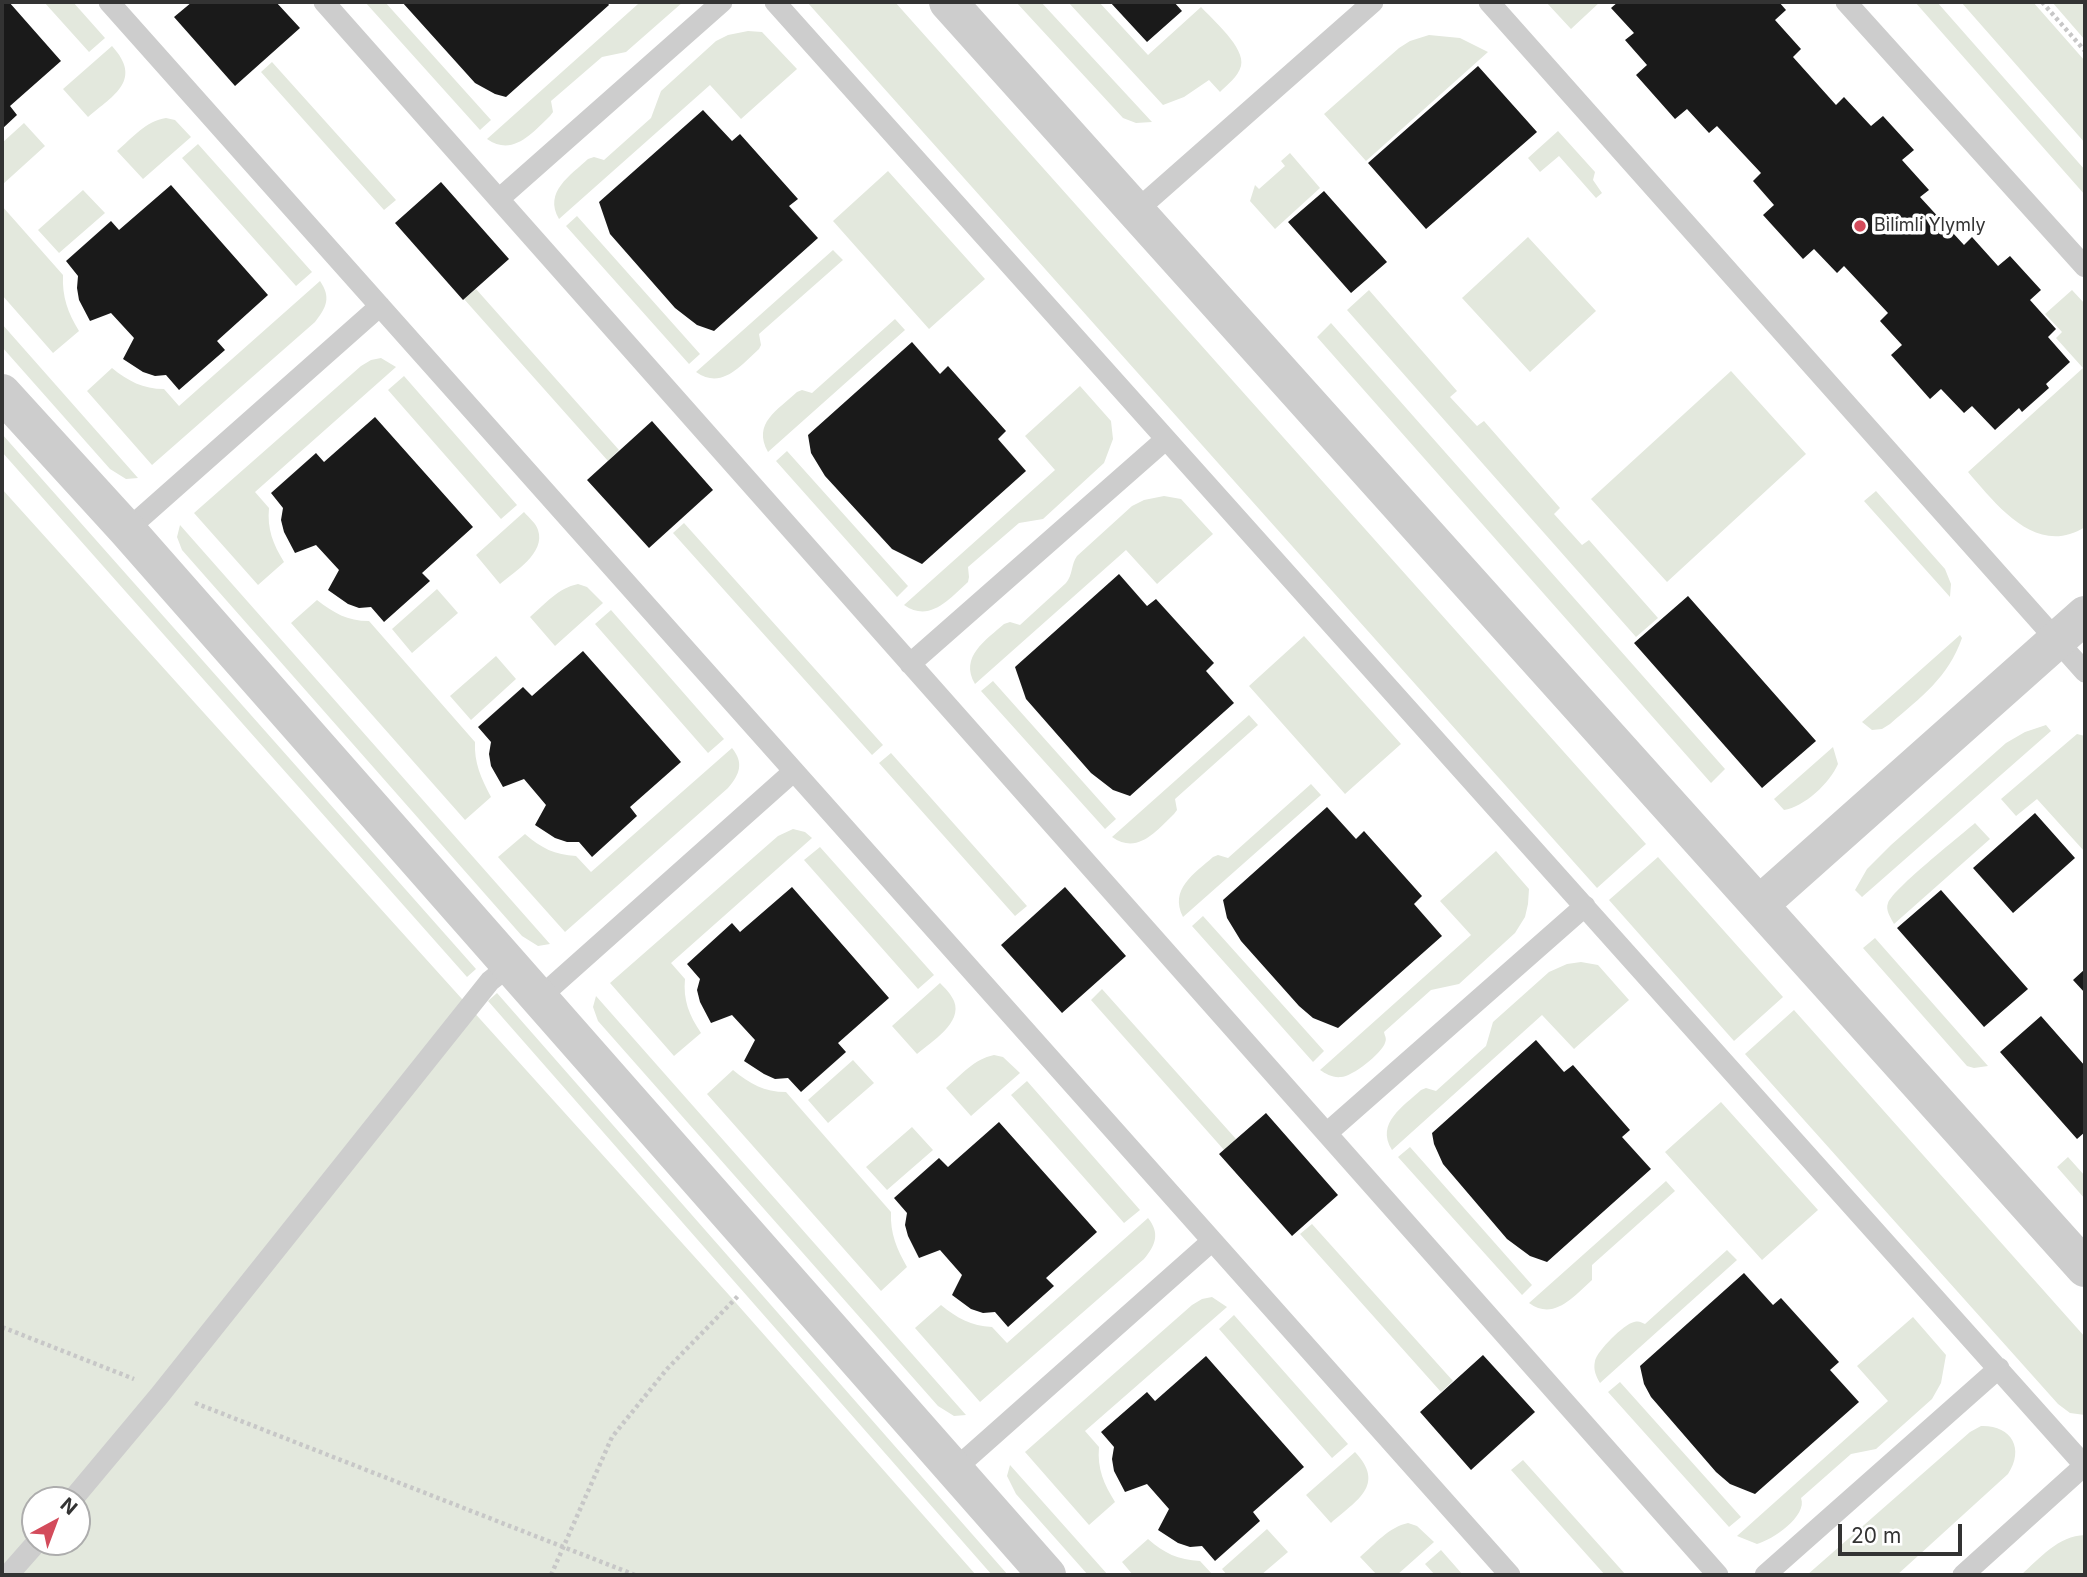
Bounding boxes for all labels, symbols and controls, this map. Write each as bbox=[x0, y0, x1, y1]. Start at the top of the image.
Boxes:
place label: Bilimli Ylymly bbox=[1874, 215, 1986, 237]
marker: Bilimli Ylymly bbox=[1852, 218, 1868, 234]
north arrow bbox=[21, 1486, 91, 1556]
text: N bbox=[56, 1493, 82, 1520]
scale bar bbox=[1842, 1510, 1966, 1554]
text: 20 m bbox=[1851, 1523, 1901, 1548]

